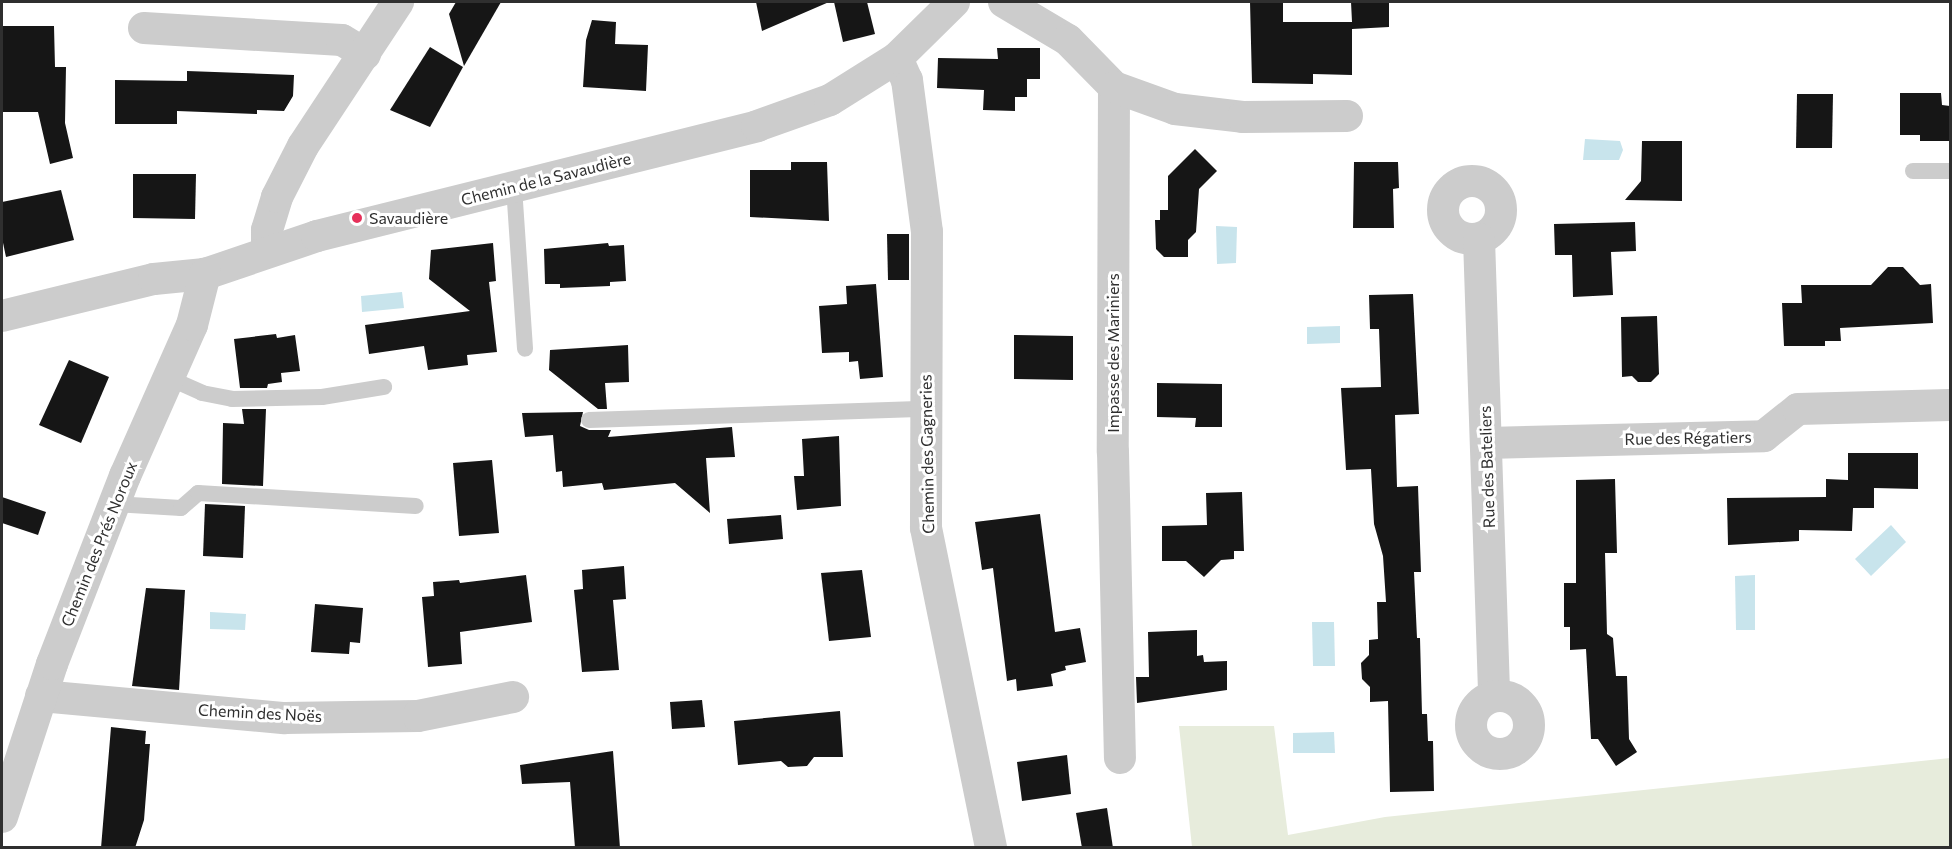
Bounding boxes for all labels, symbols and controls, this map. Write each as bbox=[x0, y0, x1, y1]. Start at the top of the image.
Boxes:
street label: Chemin de la Savaudière bbox=[459, 149, 633, 209]
place label: Savaudière bbox=[369, 208, 448, 228]
marker: Savaudière bbox=[350, 211, 364, 225]
street label: Impasse des Mariniers bbox=[1103, 273, 1123, 433]
street label: Chemin des Gagneries bbox=[916, 374, 938, 534]
street label: Rue des Bateliers bbox=[1475, 405, 1499, 529]
street label: Rue des Régatiers bbox=[1624, 427, 1752, 449]
street label: Chemin des Prés Noroux bbox=[57, 459, 141, 629]
street label: Chemin des Noës bbox=[197, 700, 323, 726]

